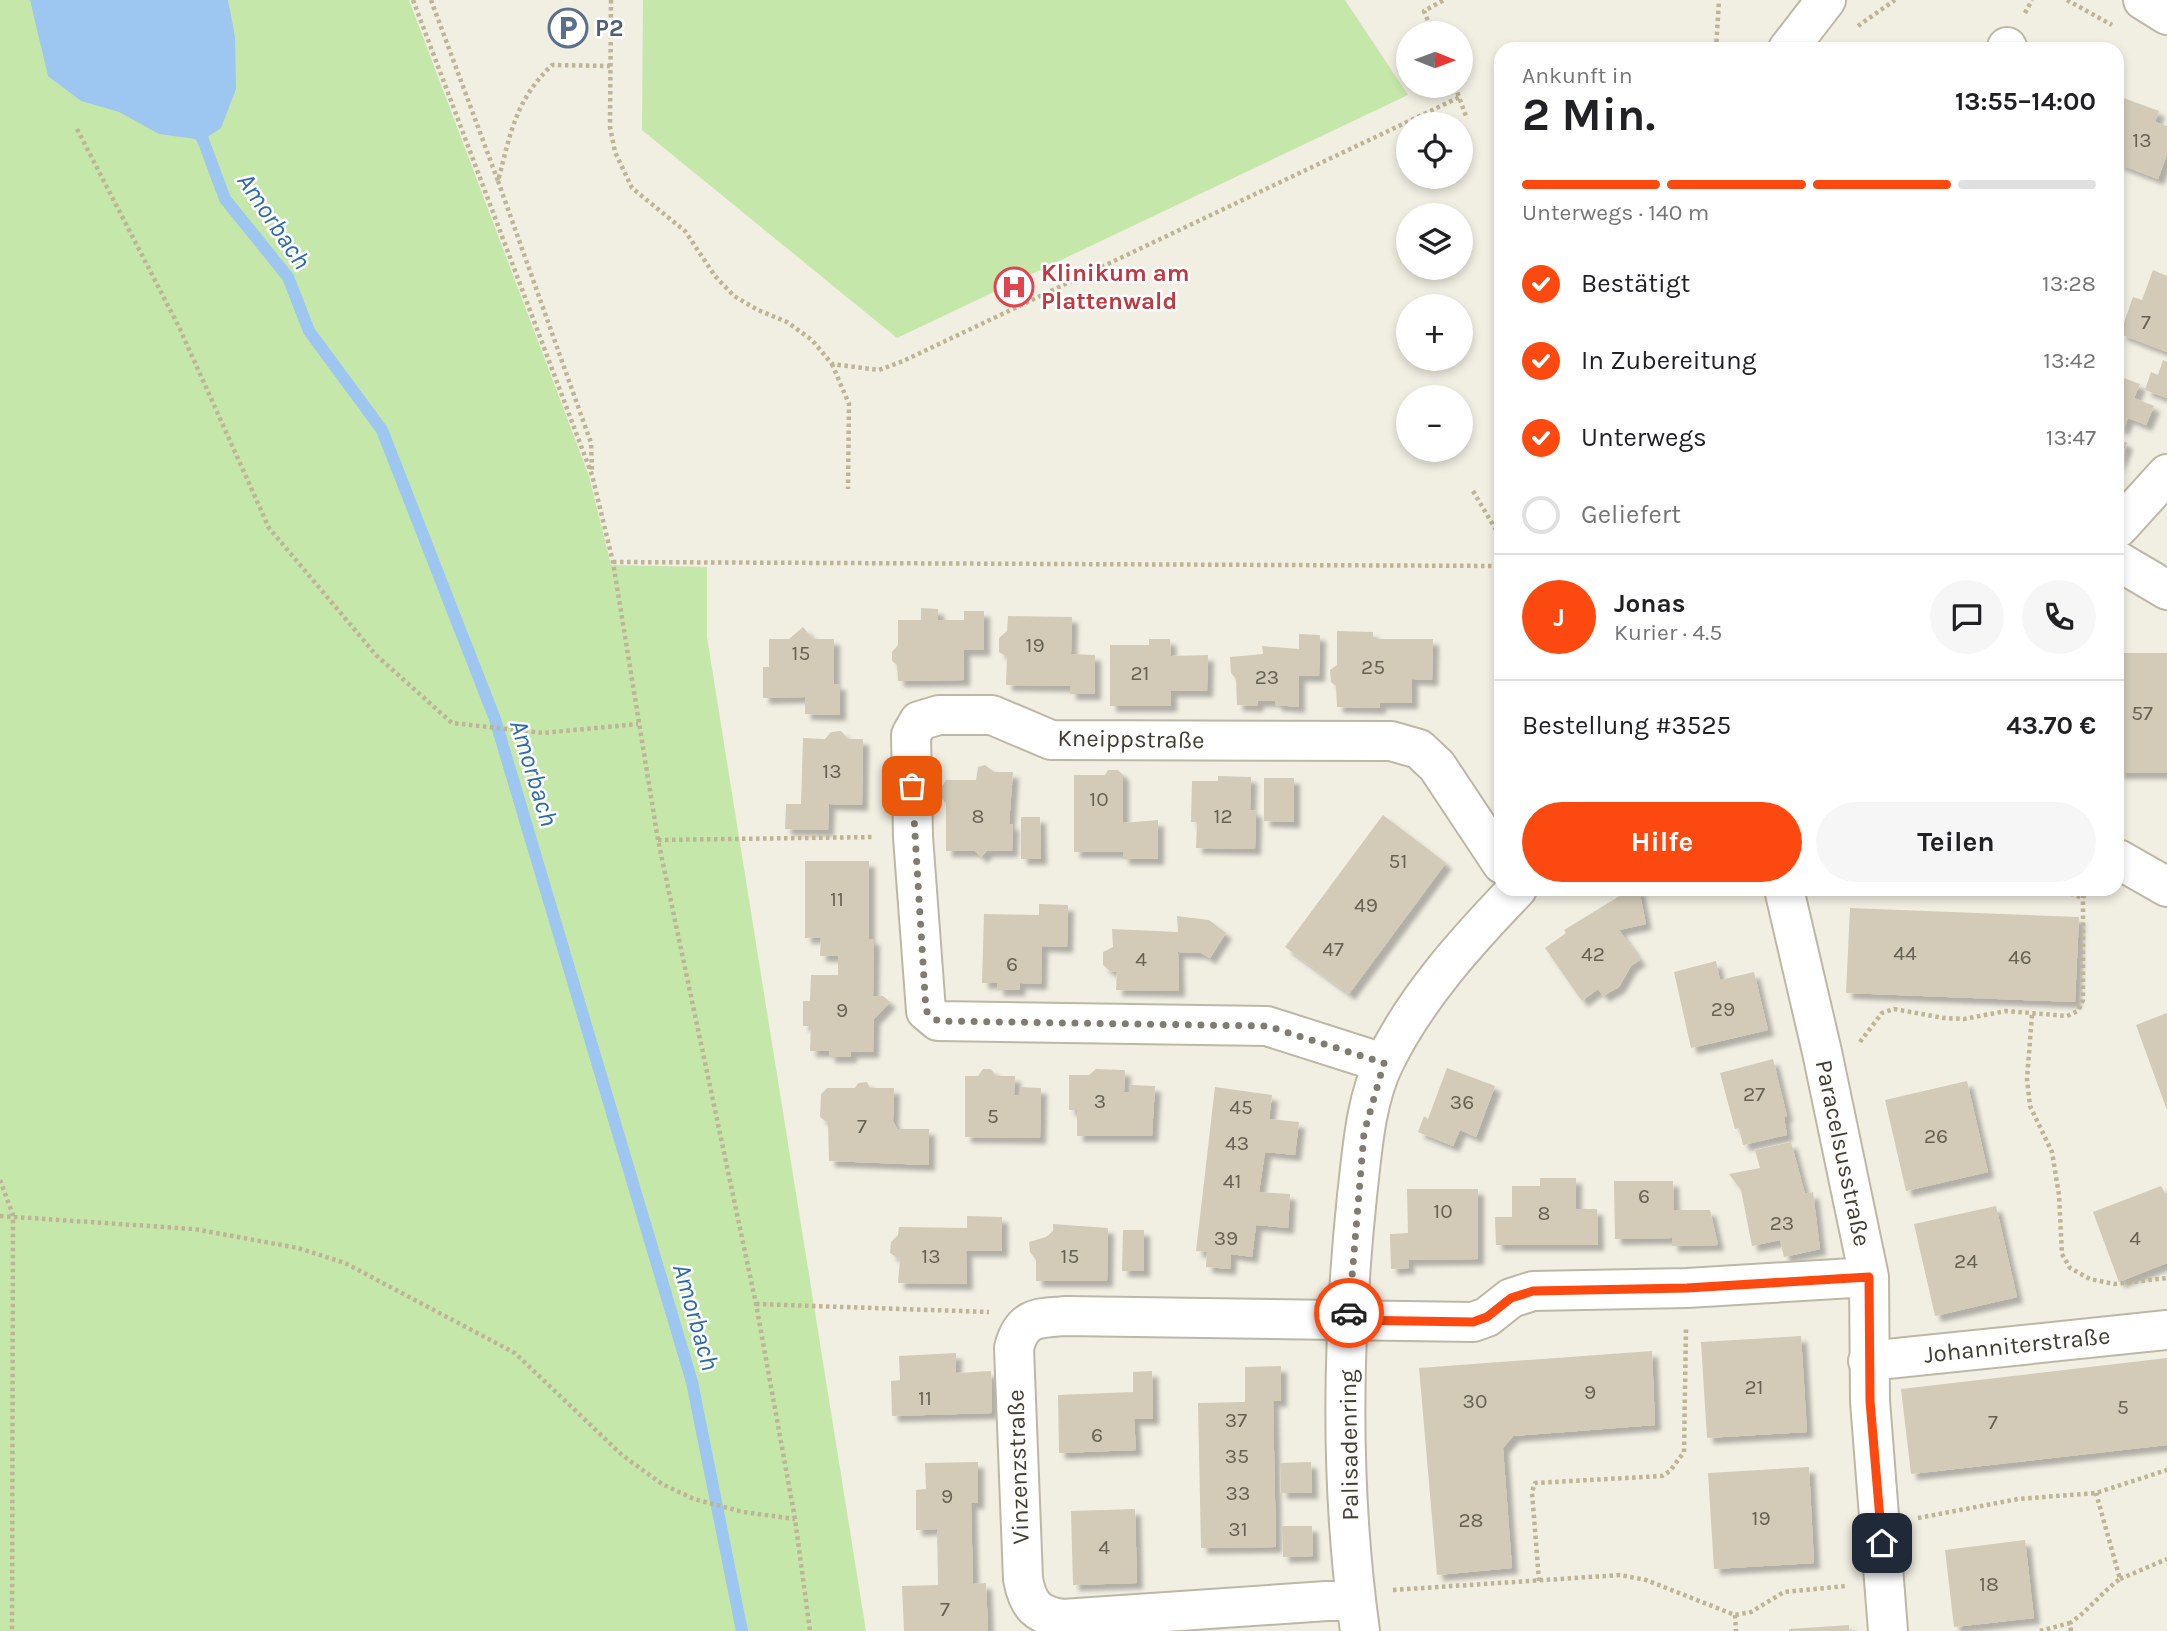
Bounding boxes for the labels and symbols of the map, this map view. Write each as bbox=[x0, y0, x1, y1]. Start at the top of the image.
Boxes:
parking icon: P2 bbox=[547, 7, 589, 49]
place label: P2 bbox=[595, 14, 623, 42]
north arrow bbox=[1396, 21, 1474, 98]
house number: 13 bbox=[2132, 128, 2152, 152]
water label: Amorbach bbox=[230, 167, 318, 275]
place label: Klinikum am Plattenwald bbox=[1041, 259, 1190, 315]
hospital icon: Klinikum am Plattenwald bbox=[993, 266, 1035, 308]
house number: 7 bbox=[2141, 310, 2151, 334]
house number: 19 bbox=[1025, 633, 1045, 657]
house number: 15 bbox=[792, 641, 810, 665]
house number: 25 bbox=[1361, 655, 1385, 679]
house number: 21 bbox=[1130, 661, 1150, 685]
house number: 23 bbox=[1255, 665, 1279, 689]
house number: 57 bbox=[2131, 701, 2153, 725]
water label: Amorbach bbox=[503, 716, 565, 830]
street label: Kneippstraße bbox=[1057, 724, 1205, 754]
pin bbox=[882, 756, 942, 816]
house number: 13 bbox=[822, 759, 842, 783]
house number: 10 bbox=[1089, 787, 1109, 811]
house number: 8 bbox=[972, 804, 984, 828]
house number: 12 bbox=[1213, 804, 1233, 828]
house number: 51 bbox=[1389, 849, 1407, 873]
house number: 11 bbox=[830, 887, 844, 911]
house number: 49 bbox=[1354, 893, 1378, 917]
house number: 47 bbox=[1322, 937, 1344, 961]
house number: 44 bbox=[1893, 941, 1917, 965]
house number: 42 bbox=[1581, 942, 1605, 966]
house number: 46 bbox=[2008, 945, 2032, 969]
house number: 4 bbox=[1135, 947, 1147, 971]
house number: 6 bbox=[1006, 952, 1018, 976]
house number: 29 bbox=[1711, 997, 1735, 1021]
house number: 9 bbox=[836, 998, 848, 1022]
street label: Paracelsusstraße bbox=[1810, 1057, 1876, 1249]
house number: 27 bbox=[1743, 1082, 1765, 1106]
house number: 3 bbox=[1094, 1089, 1106, 1113]
house number: 36 bbox=[1450, 1090, 1474, 1114]
house number: 45 bbox=[1229, 1095, 1253, 1119]
house number: 5 bbox=[987, 1104, 999, 1128]
house number: 7 bbox=[857, 1114, 867, 1138]
house number: 26 bbox=[1924, 1124, 1948, 1148]
house number: 43 bbox=[1225, 1131, 1249, 1155]
house number: 41 bbox=[1223, 1169, 1241, 1193]
house number: 6 bbox=[1638, 1184, 1650, 1208]
house number: 10 bbox=[1433, 1199, 1453, 1223]
house number: 8 bbox=[1538, 1201, 1550, 1225]
house number: 23 bbox=[1770, 1211, 1794, 1235]
house number: 39 bbox=[1214, 1226, 1238, 1250]
house number: 4 bbox=[2129, 1226, 2141, 1250]
house number: 13 bbox=[921, 1244, 941, 1268]
house number: 15 bbox=[1061, 1244, 1079, 1268]
house number: 24 bbox=[1954, 1249, 1978, 1273]
water label: Amorbach bbox=[666, 1260, 726, 1374]
courier bbox=[1314, 1278, 1384, 1348]
street label: Johanniterstraße bbox=[1922, 1321, 2112, 1369]
street label: Palisadenring bbox=[1334, 1369, 1364, 1521]
house number: 21 bbox=[1744, 1375, 1764, 1399]
house number: 9 bbox=[1584, 1380, 1596, 1404]
house number: 11 bbox=[918, 1386, 932, 1410]
street label: Vinzenzstraße bbox=[1001, 1389, 1035, 1545]
house number: 30 bbox=[1463, 1389, 1487, 1413]
house number: 5 bbox=[2117, 1395, 2129, 1419]
house number: 37 bbox=[1225, 1408, 1247, 1432]
house number: 7 bbox=[1988, 1410, 1998, 1434]
house number: 6 bbox=[1091, 1423, 1103, 1447]
house number: 35 bbox=[1225, 1444, 1249, 1468]
house number: 33 bbox=[1226, 1481, 1250, 1505]
house number: 9 bbox=[941, 1484, 953, 1508]
house number: 19 bbox=[1751, 1506, 1771, 1530]
house number: 28 bbox=[1458, 1508, 1484, 1532]
pin bbox=[1852, 1513, 1912, 1573]
house number: 31 bbox=[1228, 1517, 1248, 1541]
house number: 4 bbox=[1098, 1535, 1110, 1559]
house number: 18 bbox=[1979, 1572, 1999, 1596]
house number: 7 bbox=[940, 1597, 950, 1621]

